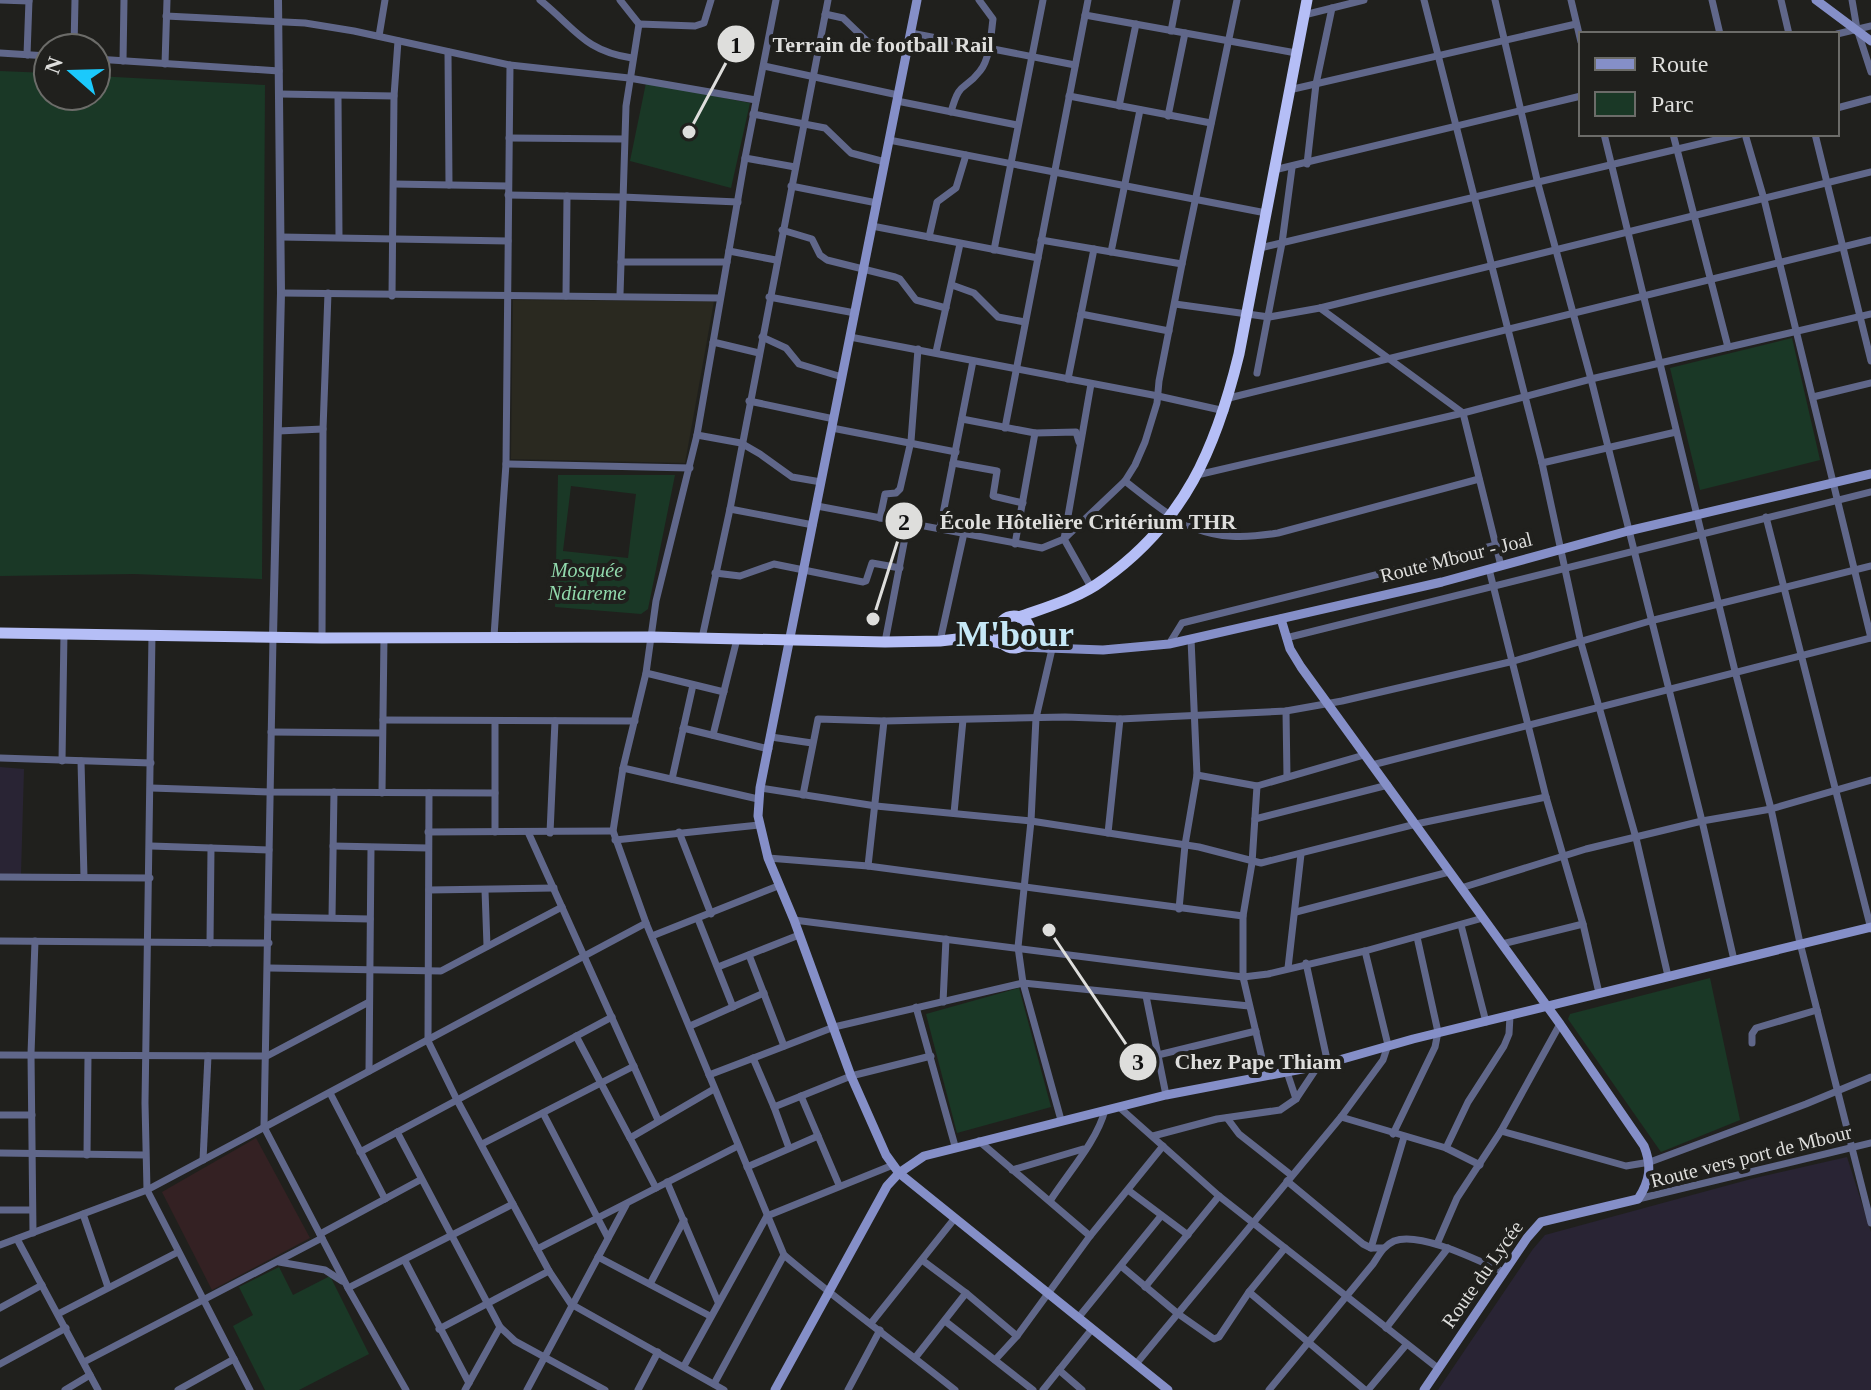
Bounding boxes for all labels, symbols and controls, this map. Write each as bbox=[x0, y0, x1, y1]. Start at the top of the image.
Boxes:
callout: Terrain de football Rail bbox=[716, 21, 1009, 67]
north arrow bbox=[32, 32, 112, 112]
text: 1 bbox=[730, 32, 742, 58]
text: Terrain de football Rail bbox=[772, 32, 994, 57]
legend bbox=[1579, 32, 1839, 136]
text: Route bbox=[1651, 51, 1708, 77]
text: N bbox=[39, 53, 68, 77]
text: Parc bbox=[1651, 91, 1694, 117]
callout: École Hôtelière Critérium THR bbox=[884, 498, 1253, 544]
text: 2 bbox=[898, 509, 910, 535]
text: École Hôtelière Critérium THR bbox=[940, 509, 1237, 534]
street label: Route Mbour - Joal bbox=[1378, 527, 1535, 587]
park label: Mosquée Ndiareme bbox=[547, 559, 626, 604]
district label: M'bour bbox=[956, 614, 1074, 654]
callout: Chez Pape Thiam bbox=[1118, 1039, 1358, 1085]
text: 3 bbox=[1132, 1049, 1144, 1075]
text: Chez Pape Thiam bbox=[1174, 1049, 1342, 1074]
street label: Route vers port de Mbour bbox=[1648, 1120, 1854, 1193]
street label: Route du Lycée bbox=[1437, 1216, 1528, 1332]

